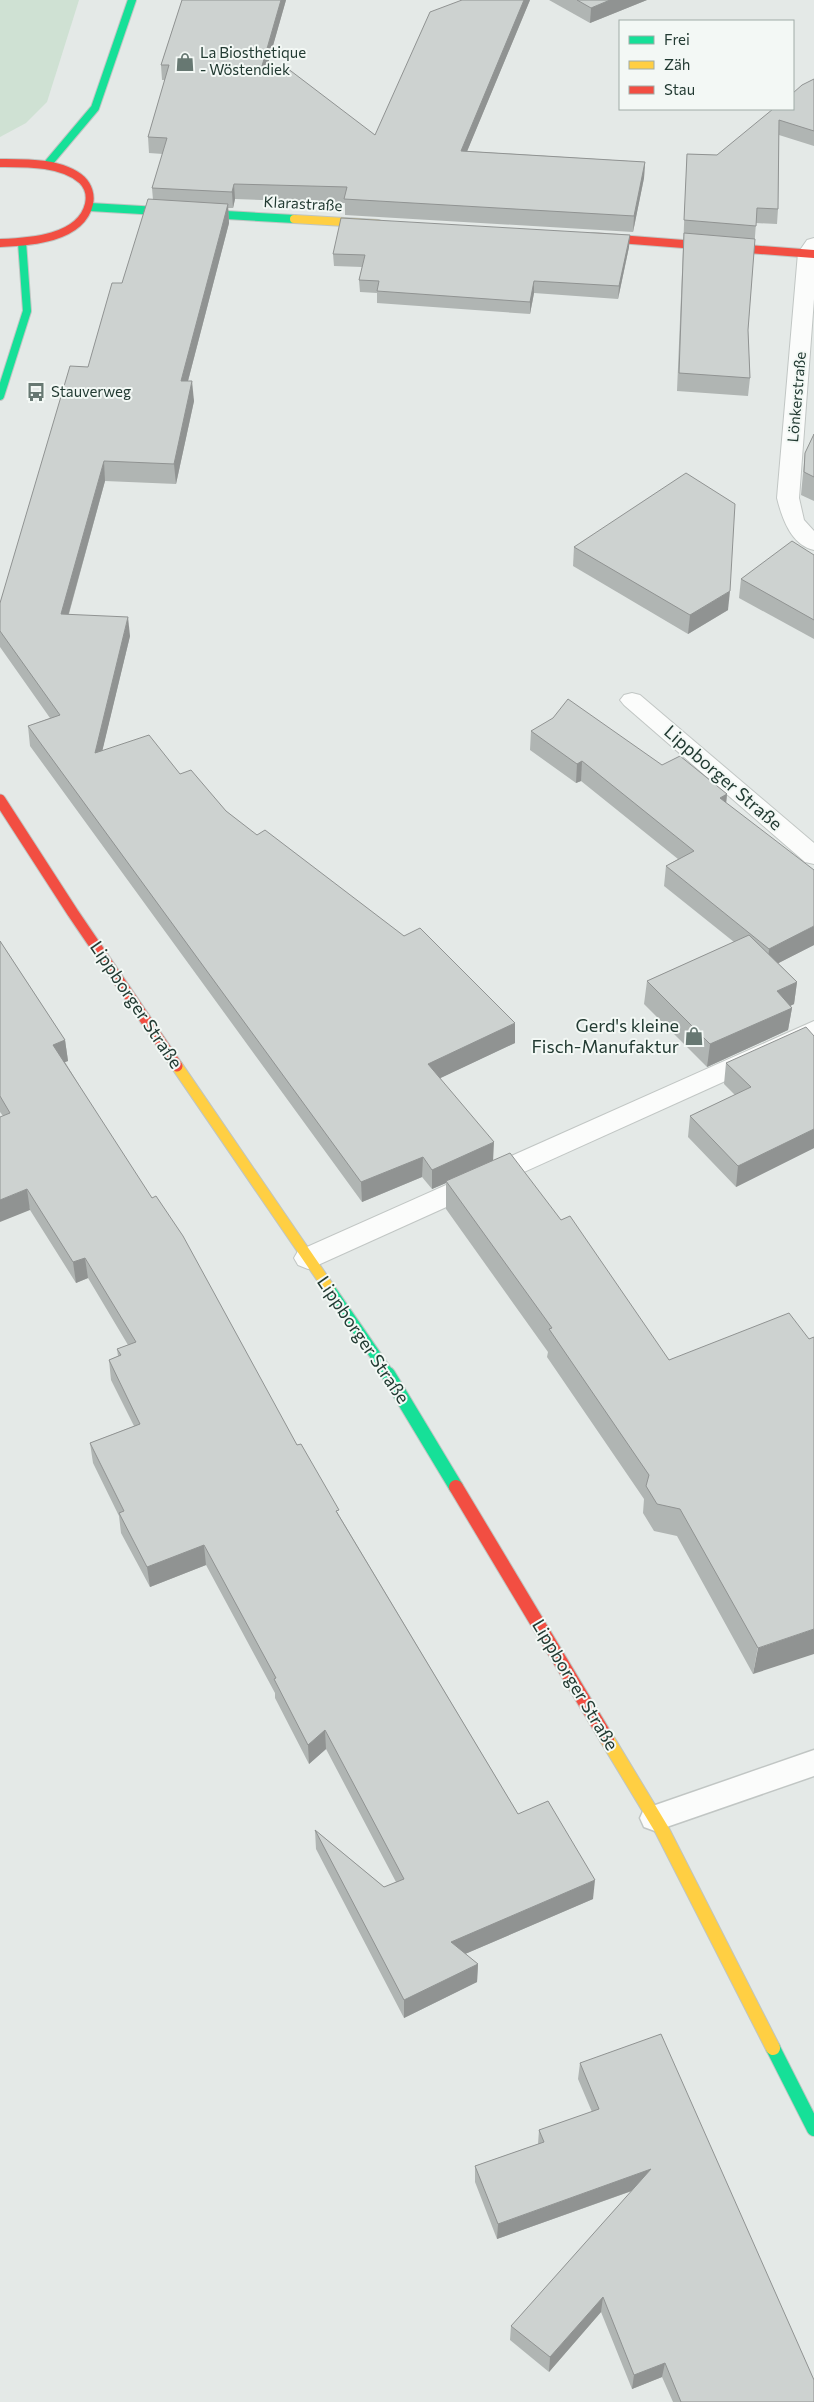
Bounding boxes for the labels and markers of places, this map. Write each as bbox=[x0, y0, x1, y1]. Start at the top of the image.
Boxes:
place label: La Biosthetique - Wöstendiek bbox=[200, 43, 306, 78]
shop icon: La Biosthetique - Wöstendiek bbox=[174, 51, 196, 73]
bus stop icon: Stauverweg bbox=[25, 381, 47, 403]
place label: Stauverweg bbox=[51, 382, 131, 400]
place label: Gerd's kleine Fisch-Manufaktur bbox=[532, 1014, 679, 1057]
shop icon: Gerd's kleine Fisch-Manufaktur bbox=[683, 1025, 705, 1047]

